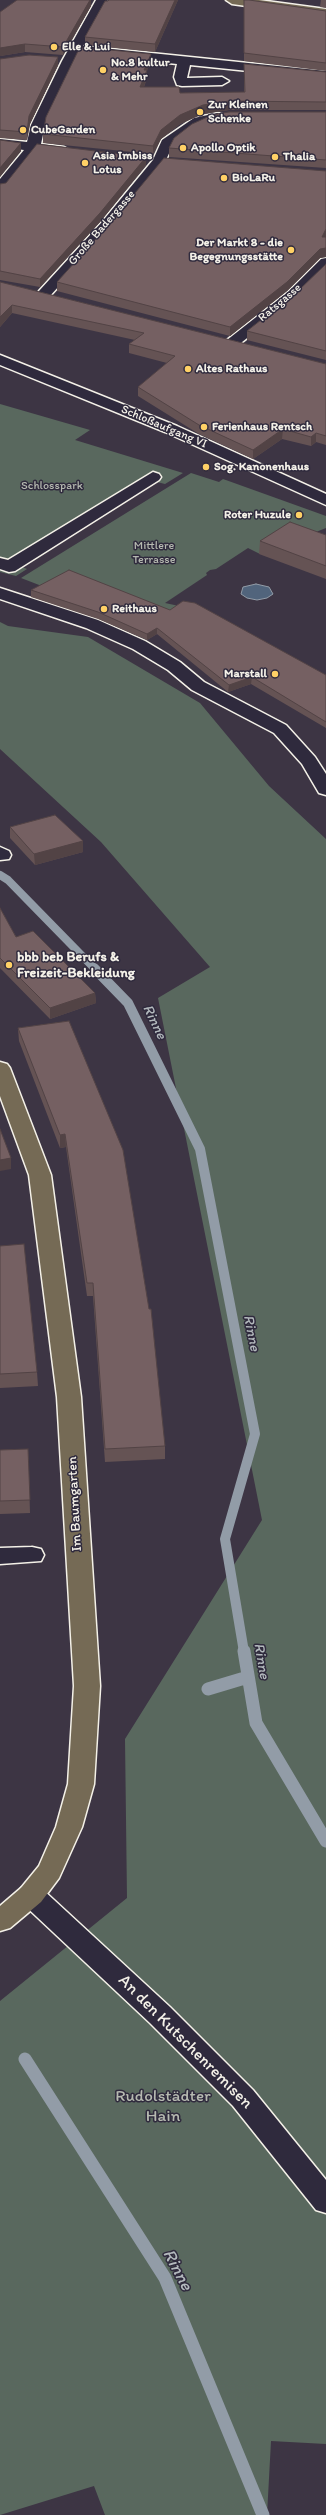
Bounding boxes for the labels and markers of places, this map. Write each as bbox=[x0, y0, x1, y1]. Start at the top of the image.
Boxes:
place label: Elle & Lui bbox=[62, 40, 110, 54]
marker: Elle & Lui bbox=[49, 42, 59, 52]
place label: No.8 kultur & Mehr bbox=[111, 56, 170, 84]
marker: No.8 kultur & Mehr bbox=[98, 65, 108, 75]
place label: Zur Kleinen Schenke bbox=[208, 98, 268, 126]
marker: Zur Kleinen Schenke bbox=[195, 107, 205, 117]
place label: CubeGarden bbox=[31, 123, 95, 137]
marker: CubeGarden bbox=[18, 125, 28, 135]
place label: Apollo Optik bbox=[191, 141, 256, 155]
marker: Apollo Optik bbox=[178, 143, 188, 153]
place label: Asia Imbiss Lotus bbox=[93, 149, 152, 177]
place label: Thalia bbox=[283, 150, 315, 164]
marker: Thalia bbox=[270, 152, 280, 162]
marker: Asia Imbiss Lotus bbox=[80, 158, 90, 168]
place label: BioLaRu bbox=[232, 171, 275, 185]
marker: BioLaRu bbox=[219, 173, 229, 183]
place label: Der Markt 8 - die Begegnungsstätte bbox=[189, 236, 283, 264]
marker: Der Markt 8 - die Begegnungsstätte bbox=[286, 245, 296, 255]
place label: Altes Rathaus bbox=[196, 362, 267, 376]
marker: Altes Rathaus bbox=[183, 364, 193, 374]
place label: Ferienhaus Rentsch bbox=[212, 420, 312, 434]
marker: Ferienhaus Rentsch bbox=[199, 422, 209, 432]
place label: Sog. Kanonenhaus bbox=[214, 460, 309, 474]
marker: Sog. Kanonenhaus bbox=[201, 462, 211, 472]
place label: Roter Huzule bbox=[224, 508, 291, 522]
marker: Roter Huzule bbox=[294, 510, 304, 520]
place label: Reithaus bbox=[112, 602, 157, 616]
marker: Reithaus bbox=[99, 604, 109, 614]
place label: Marstall bbox=[224, 667, 267, 681]
marker: Marstall bbox=[270, 669, 280, 679]
place label: bbb beb Berufs & Freizeit-Bekleidung bbox=[17, 949, 135, 982]
marker: bbb beb Berufs & Freizeit-Bekleidung bbox=[4, 960, 14, 970]

